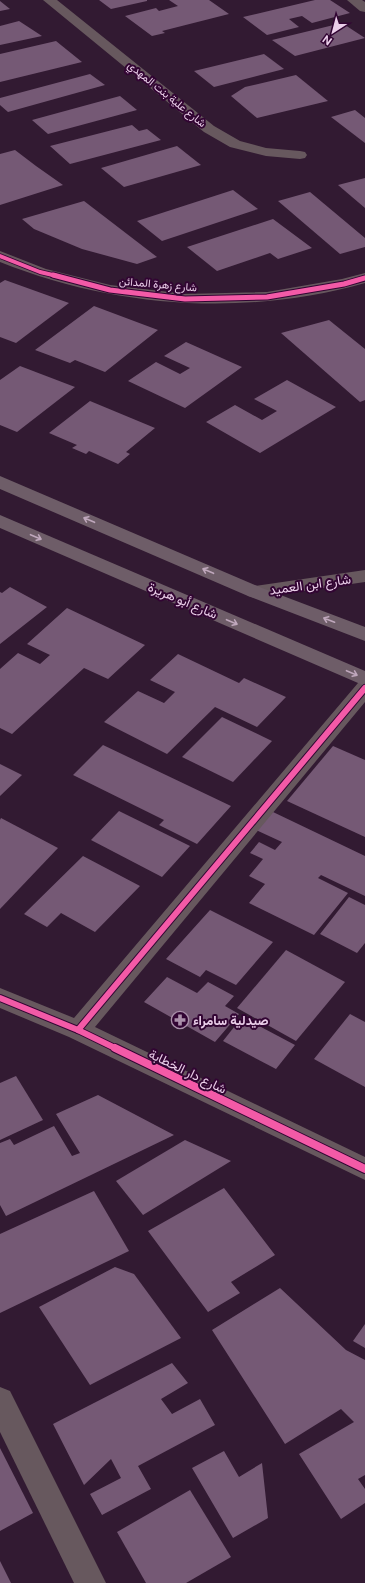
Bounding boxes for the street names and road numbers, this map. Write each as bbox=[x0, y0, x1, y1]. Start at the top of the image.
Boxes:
street label: شارع علية بنت المهدي bbox=[123, 59, 209, 133]
street label: شارع زهرة المدائن bbox=[118, 275, 198, 295]
street label: شارع ابن العميد bbox=[268, 571, 352, 600]
street label: شارع أبو هريرة bbox=[145, 579, 220, 624]
street label: شارع دار الخطابة bbox=[146, 1046, 229, 1099]

